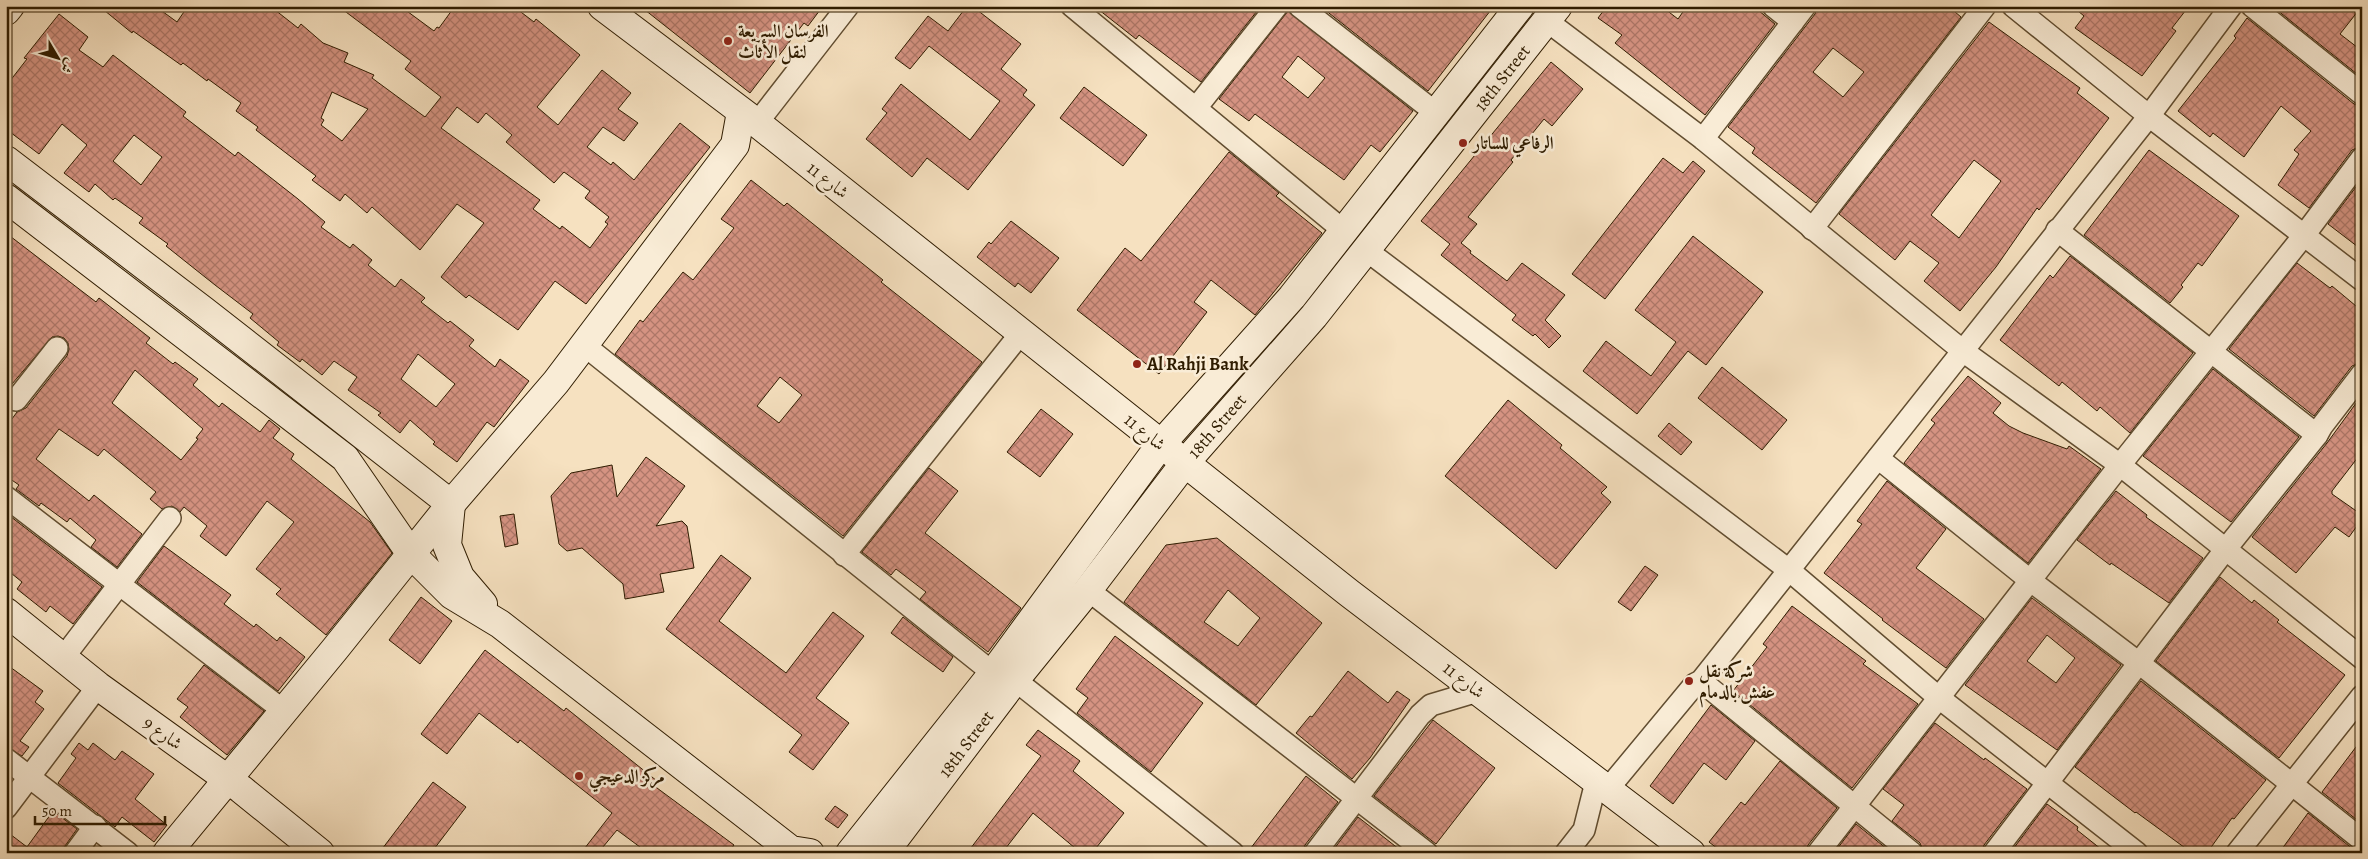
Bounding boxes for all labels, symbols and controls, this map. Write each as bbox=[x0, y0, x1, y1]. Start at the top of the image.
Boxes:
place label: الفرسان السريعة لنقل الأثاث bbox=[738, 19, 829, 65]
north arrow bbox=[32, 32, 82, 82]
marker: الفرسان السريعة لنقل الأثاث bbox=[722, 35, 734, 47]
street label: 18th Street bbox=[1468, 40, 1536, 116]
text: ش bbox=[56, 54, 80, 77]
place label: الرفاعي للساتار bbox=[1471, 131, 1554, 158]
marker: الرفاعي للساتار bbox=[1457, 137, 1469, 149]
street label: شارع 11 bbox=[800, 156, 854, 206]
place label: Al Rahji Bank bbox=[1146, 352, 1249, 376]
marker: Al Rahji Bank bbox=[1131, 358, 1143, 370]
street label: 18th Street bbox=[1182, 389, 1252, 463]
street label: شارع 11 bbox=[1117, 408, 1171, 458]
street label: شارع 11 bbox=[1436, 656, 1490, 706]
place label: شركة نقل عفش بالدمام bbox=[1699, 659, 1775, 708]
marker: شركة نقل عفش بالدمام bbox=[1683, 675, 1695, 687]
street label: 18th Street bbox=[933, 705, 999, 782]
street label: شارع 9 bbox=[137, 711, 187, 758]
place label: مركز الدعيجي bbox=[589, 764, 665, 793]
marker: مركز الدعيجي bbox=[573, 770, 585, 782]
scale bar bbox=[35, 794, 165, 826]
text: 50 m bbox=[42, 801, 72, 821]

